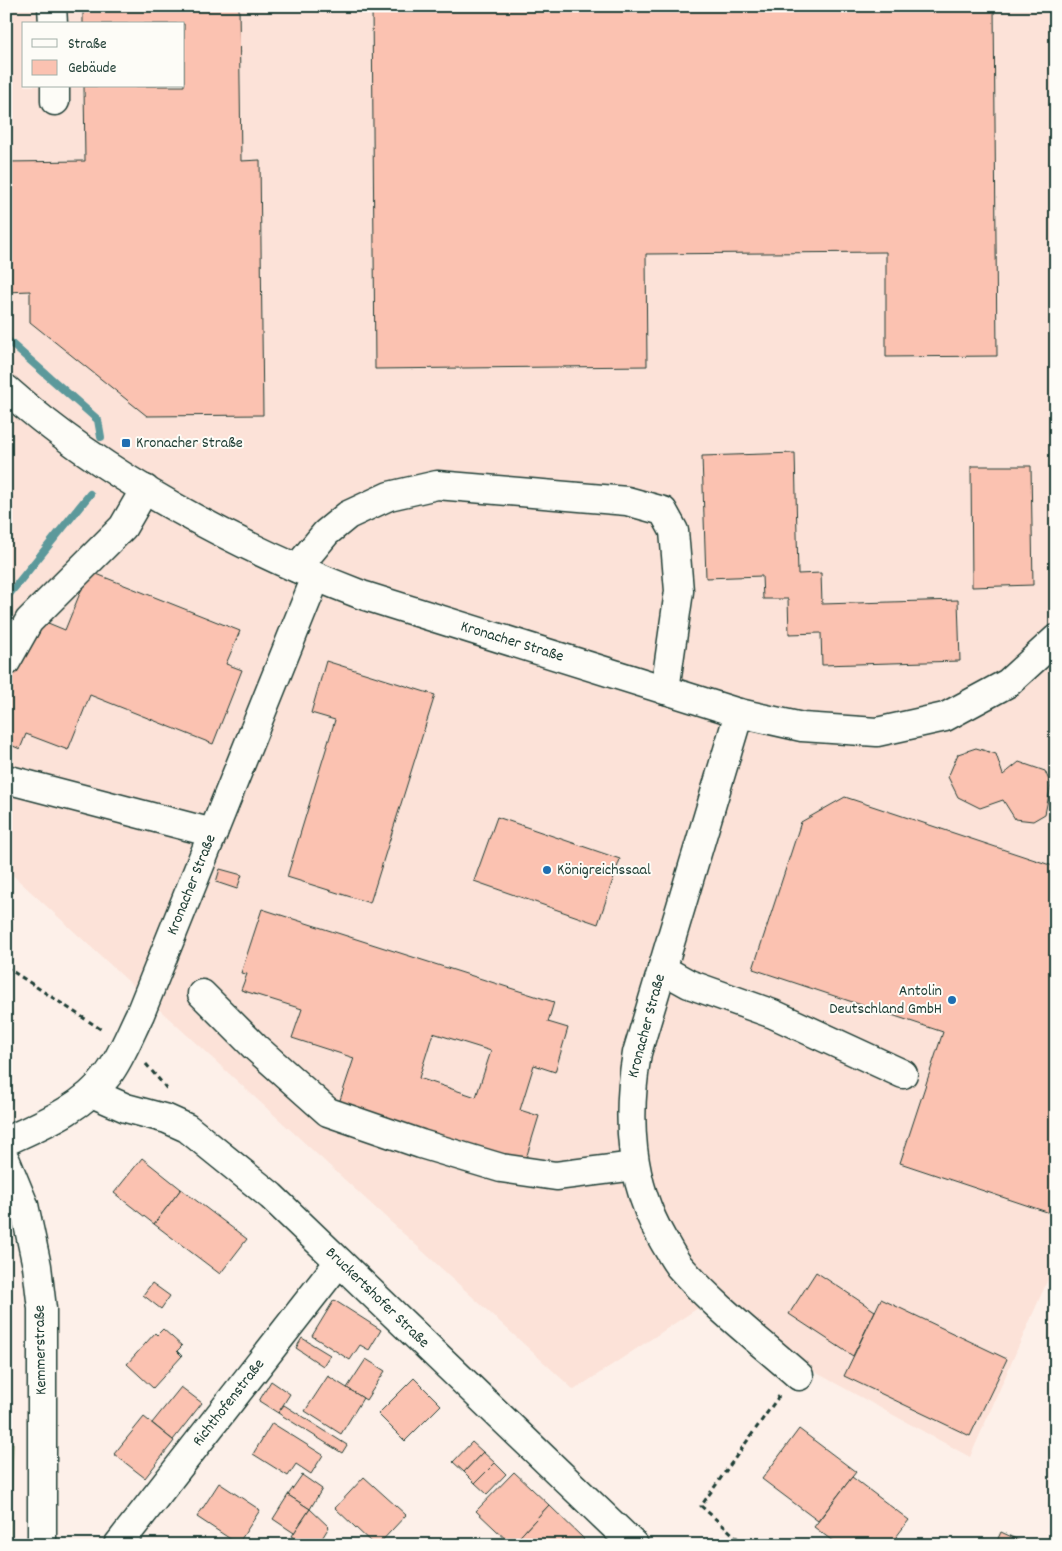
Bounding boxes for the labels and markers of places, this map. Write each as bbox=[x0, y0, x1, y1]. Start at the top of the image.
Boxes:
place label: Kronacher Straße bbox=[136, 432, 243, 455]
marker: Kronacher Straße bbox=[120, 437, 132, 449]
place label: Königreichssaal bbox=[557, 859, 651, 882]
marker: Königreichssaal bbox=[541, 864, 553, 876]
place label: Antolin Deutschland GmbH bbox=[829, 980, 942, 1021]
marker: Antolin Deutschland GmbH bbox=[946, 994, 958, 1006]

